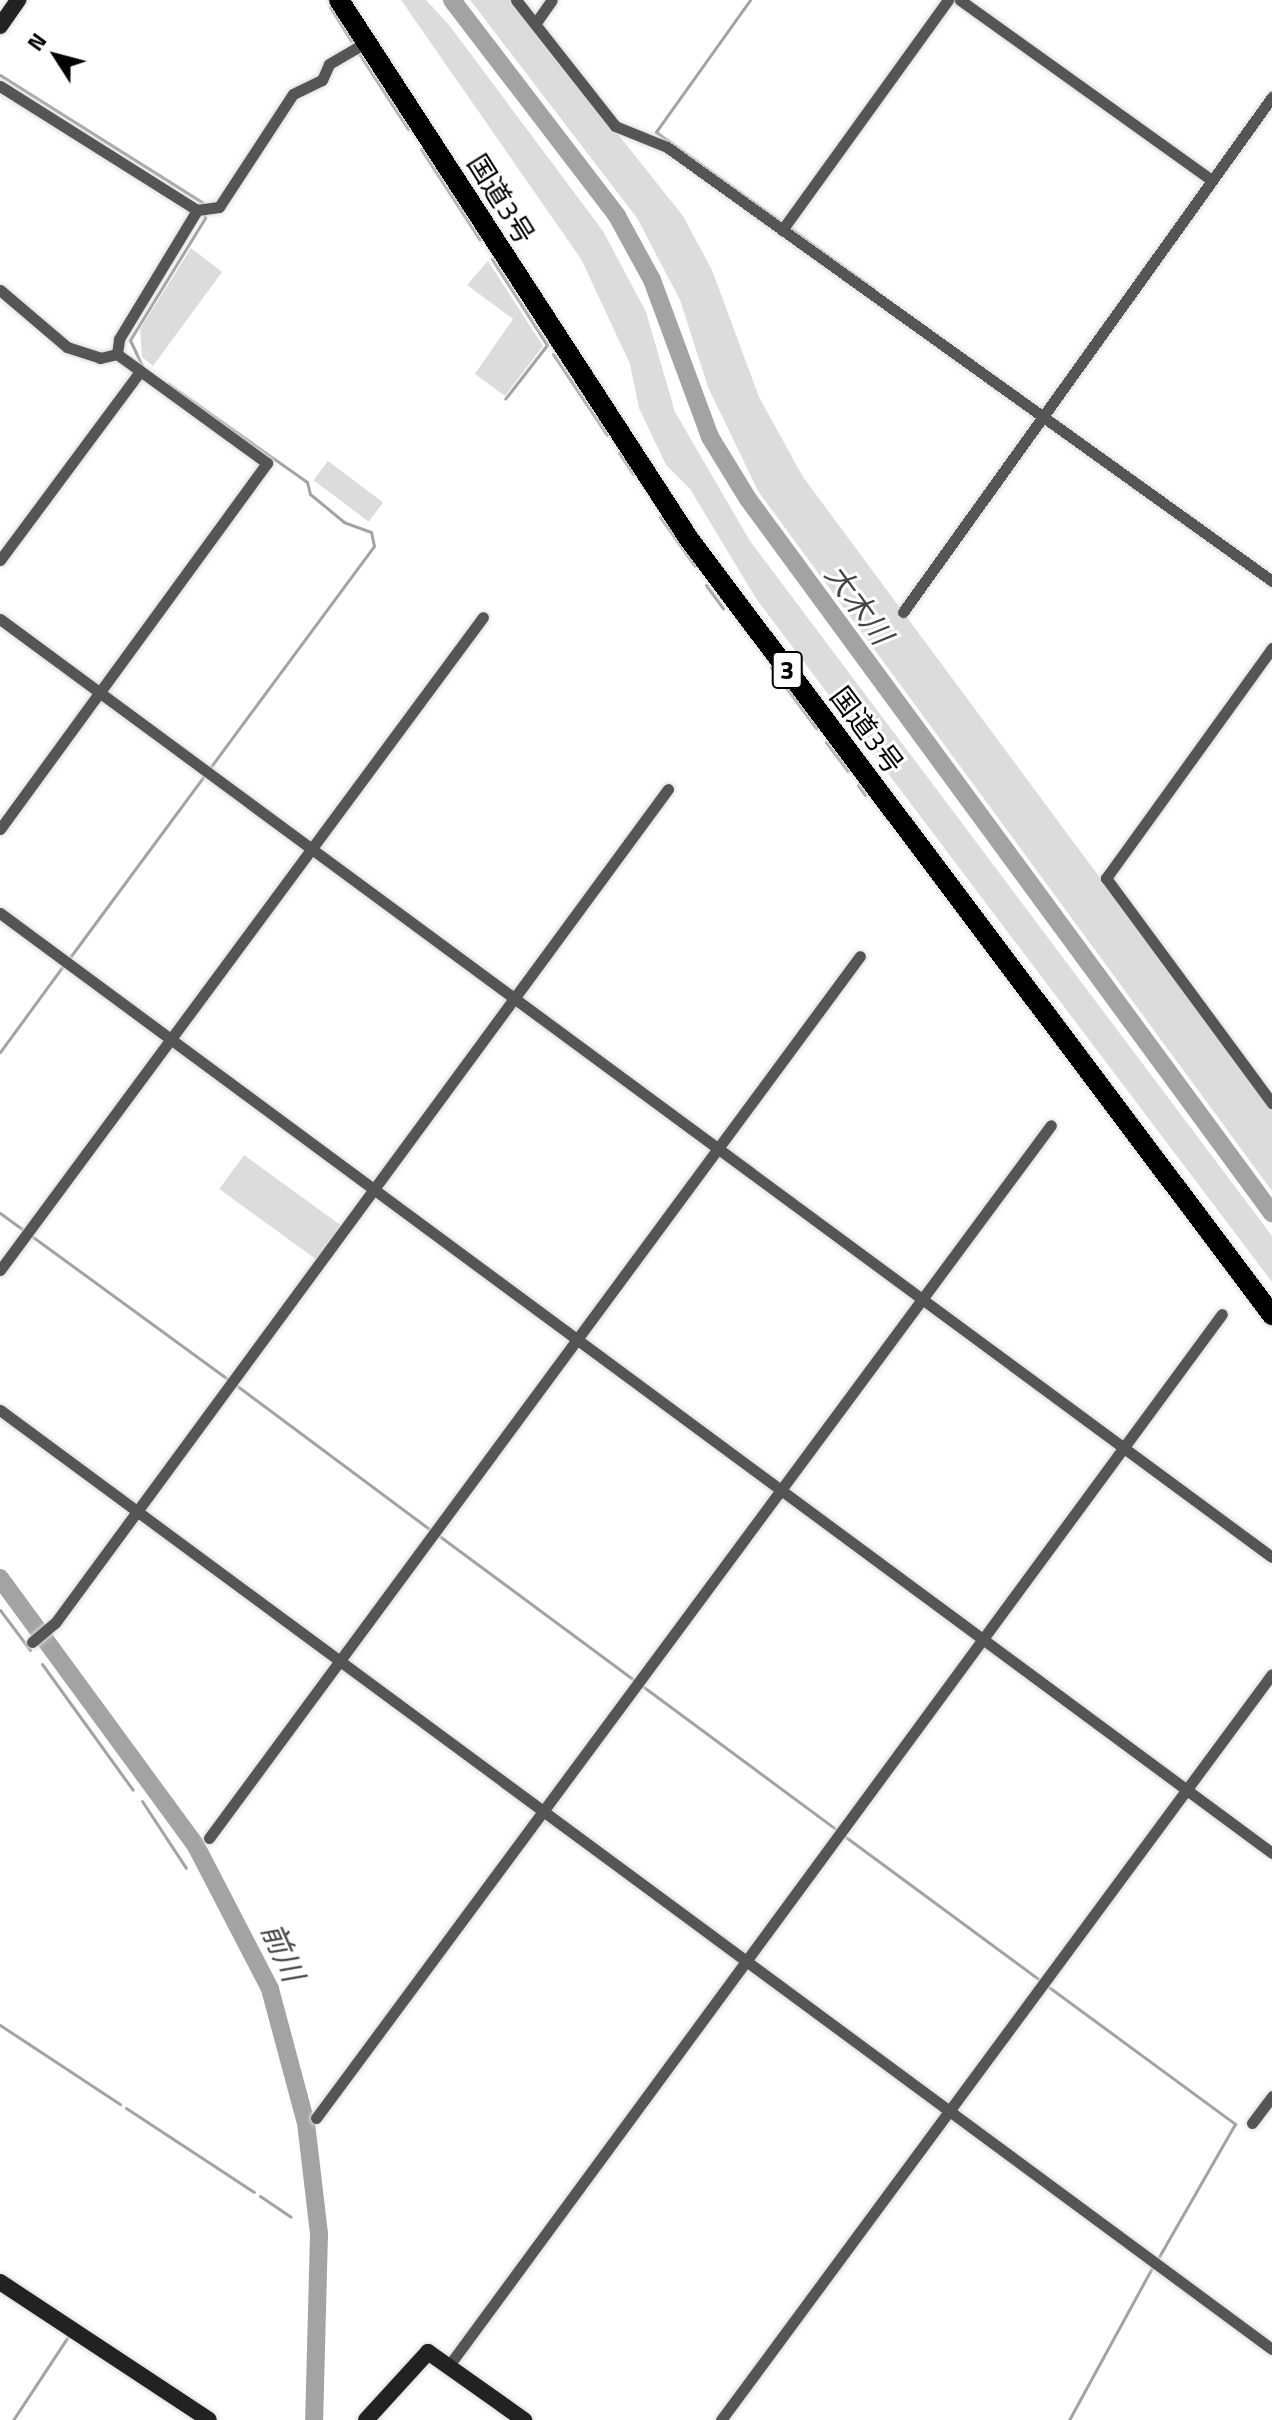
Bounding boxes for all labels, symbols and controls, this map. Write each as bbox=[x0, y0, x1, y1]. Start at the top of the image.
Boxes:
north arrow bbox=[16, 16, 96, 96]
text: N bbox=[18, 26, 55, 58]
street label: 国道3号 bbox=[460, 148, 542, 250]
water label: 大木川 bbox=[818, 557, 900, 651]
road number: 3 bbox=[771, 648, 803, 692]
street label: 国道3号 bbox=[824, 680, 910, 780]
water label: 前川 bbox=[254, 1917, 312, 1987]

